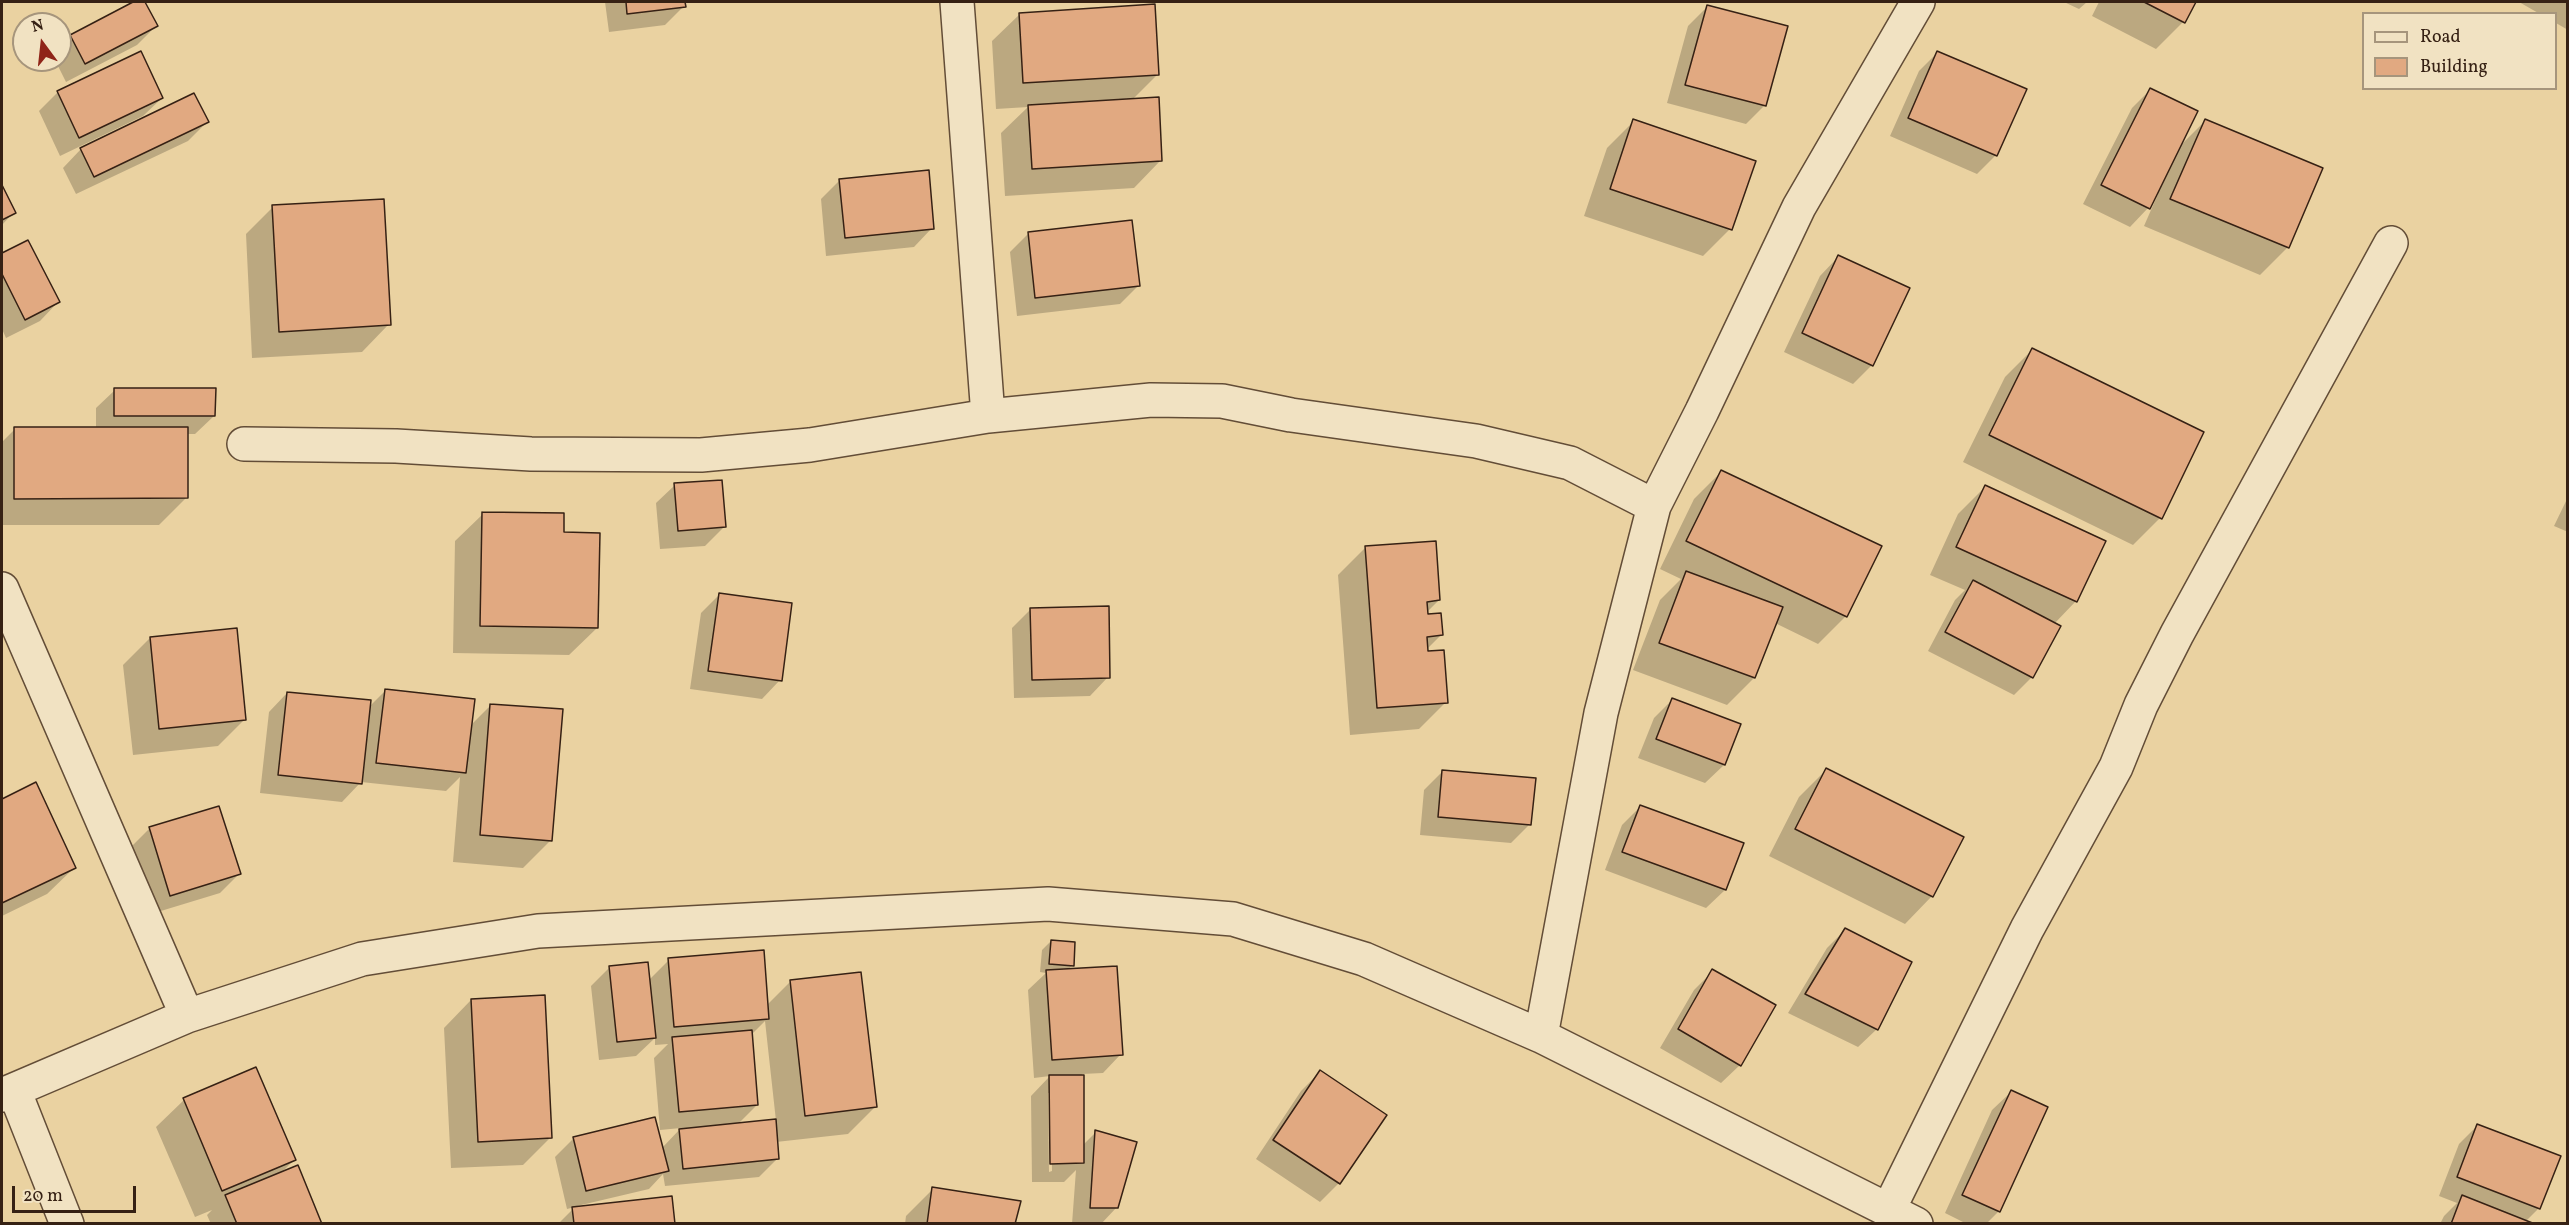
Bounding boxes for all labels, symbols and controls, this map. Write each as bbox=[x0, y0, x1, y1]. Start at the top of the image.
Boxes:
north arrow bbox=[12, 12, 72, 72]
legend bbox=[2362, 12, 2557, 90]
text: N bbox=[29, 14, 46, 39]
text: Road bbox=[2420, 25, 2461, 50]
text: Building bbox=[2420, 55, 2488, 80]
scale bar bbox=[15, 1174, 140, 1212]
text: 20 m bbox=[23, 1184, 63, 1209]

